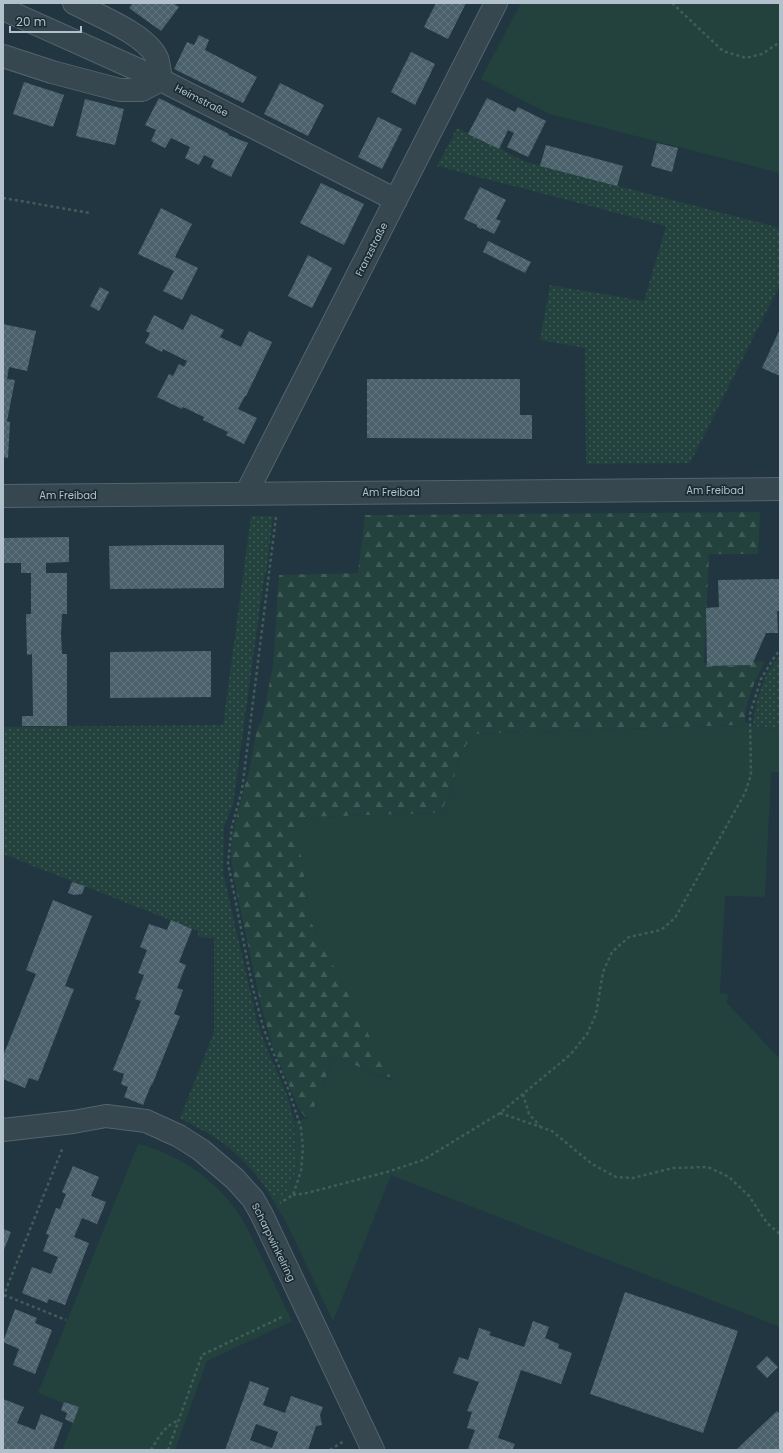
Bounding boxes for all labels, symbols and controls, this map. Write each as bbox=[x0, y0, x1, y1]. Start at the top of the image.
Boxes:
scale bar bbox=[10, 8, 81, 34]
text: 20 m bbox=[16, 13, 46, 30]
street label: Heimstraße bbox=[172, 81, 231, 120]
street label: Franzstraße bbox=[351, 220, 391, 279]
street label: Am Freibad bbox=[686, 483, 744, 498]
street label: Am Freibad bbox=[362, 485, 420, 500]
street label: Am Freibad bbox=[39, 488, 97, 503]
street label: Scharpwinkelring bbox=[248, 1200, 299, 1284]

